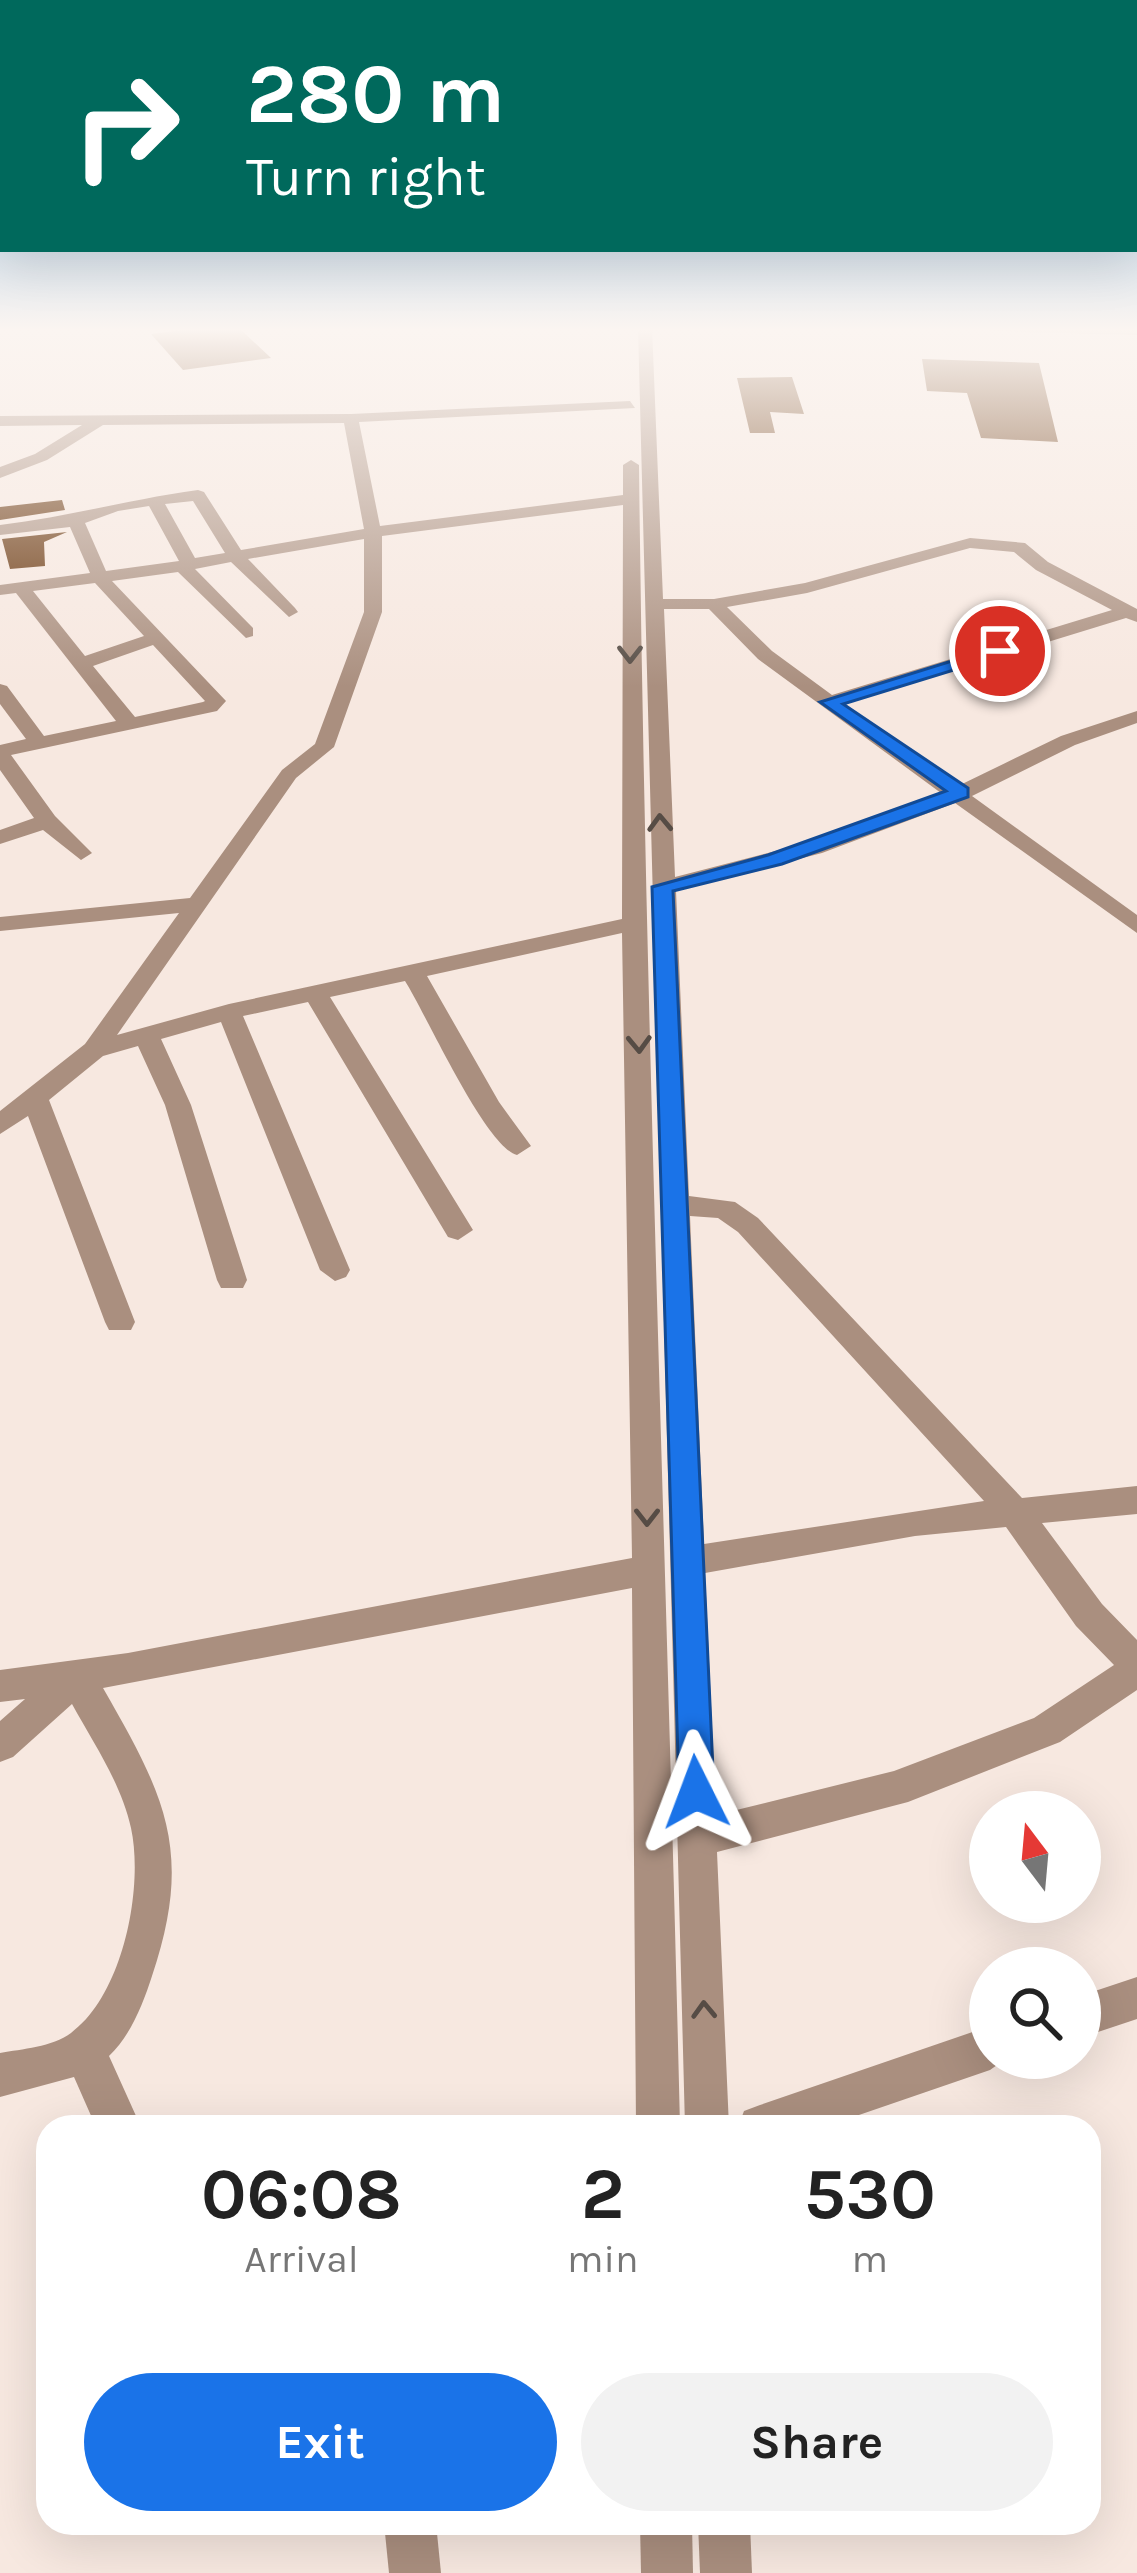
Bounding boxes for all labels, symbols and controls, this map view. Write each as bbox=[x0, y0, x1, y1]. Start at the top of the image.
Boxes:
text: 280 m bbox=[246, 45, 505, 143]
icon: right bbox=[48, 48, 204, 204]
text: Turn right bbox=[246, 145, 486, 209]
pin bbox=[949, 600, 1051, 702]
icon: arrive bbox=[967, 618, 1033, 684]
one-way arrow bbox=[617, 645, 643, 664]
one-way arrow bbox=[647, 813, 673, 832]
one-way arrow bbox=[626, 1035, 652, 1054]
one-way arrow bbox=[634, 1509, 660, 1527]
position arrow bbox=[633, 1729, 759, 1855]
north arrow bbox=[969, 1791, 1101, 1923]
map controls bbox=[969, 1791, 1101, 2079]
button: search bbox=[969, 1947, 1101, 2079]
one-way arrow bbox=[691, 2000, 717, 2019]
text: 06:08 bbox=[201, 2152, 402, 2236]
text: 2 bbox=[581, 2152, 625, 2236]
text: 530 bbox=[804, 2152, 936, 2236]
text: Arrival bbox=[244, 2236, 359, 2282]
text: min bbox=[567, 2236, 639, 2282]
text: m bbox=[852, 2236, 888, 2282]
button: Exit bbox=[84, 2373, 557, 2511]
button: Share bbox=[581, 2373, 1053, 2511]

